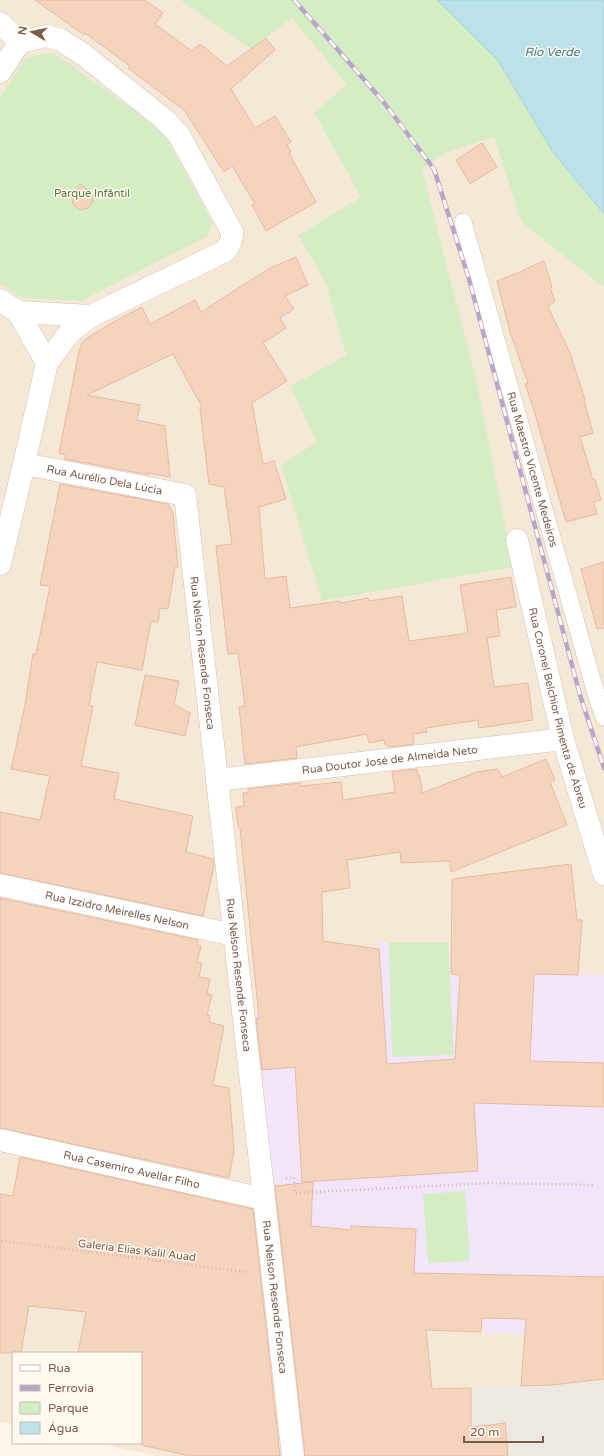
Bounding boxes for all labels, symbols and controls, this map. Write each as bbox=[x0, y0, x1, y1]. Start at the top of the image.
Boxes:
north arrow bbox=[12, 12, 52, 52]
text: N bbox=[16, 25, 30, 36]
water label: Rio Verde bbox=[524, 45, 581, 59]
park label: Parque Infântil bbox=[54, 187, 130, 200]
street label: Rua Maestro Vicente Medeiros bbox=[504, 390, 560, 549]
street label: Rua Aurélio Dela Lúcia bbox=[45, 462, 163, 498]
street label: Rua Nelson Resende Fonseca bbox=[187, 576, 217, 731]
street label: Rua Coronel Belchior Pimenta de Abreu bbox=[526, 606, 590, 810]
street label: Rua Doutor José de Almeida Neto bbox=[301, 743, 479, 777]
street label: Rua Izzidro Meirelles Nelson bbox=[44, 889, 191, 932]
street label: Rua Nelson Resende Fonseca bbox=[223, 898, 254, 1053]
street label: Rua Casemiro Avellar Filho bbox=[62, 1148, 201, 1192]
street label: Rua Nelson Resende Fonseca bbox=[260, 1220, 290, 1375]
street label: Galeria Elias Kalil Auad bbox=[77, 1237, 197, 1264]
legend bbox=[12, 1352, 142, 1444]
text: Rua bbox=[48, 1361, 71, 1375]
text: Ferrovia bbox=[48, 1381, 94, 1395]
text: Parque bbox=[48, 1401, 89, 1415]
scale bar bbox=[464, 1418, 543, 1444]
text: Água bbox=[48, 1421, 78, 1435]
text: 20 m bbox=[470, 1425, 499, 1439]

